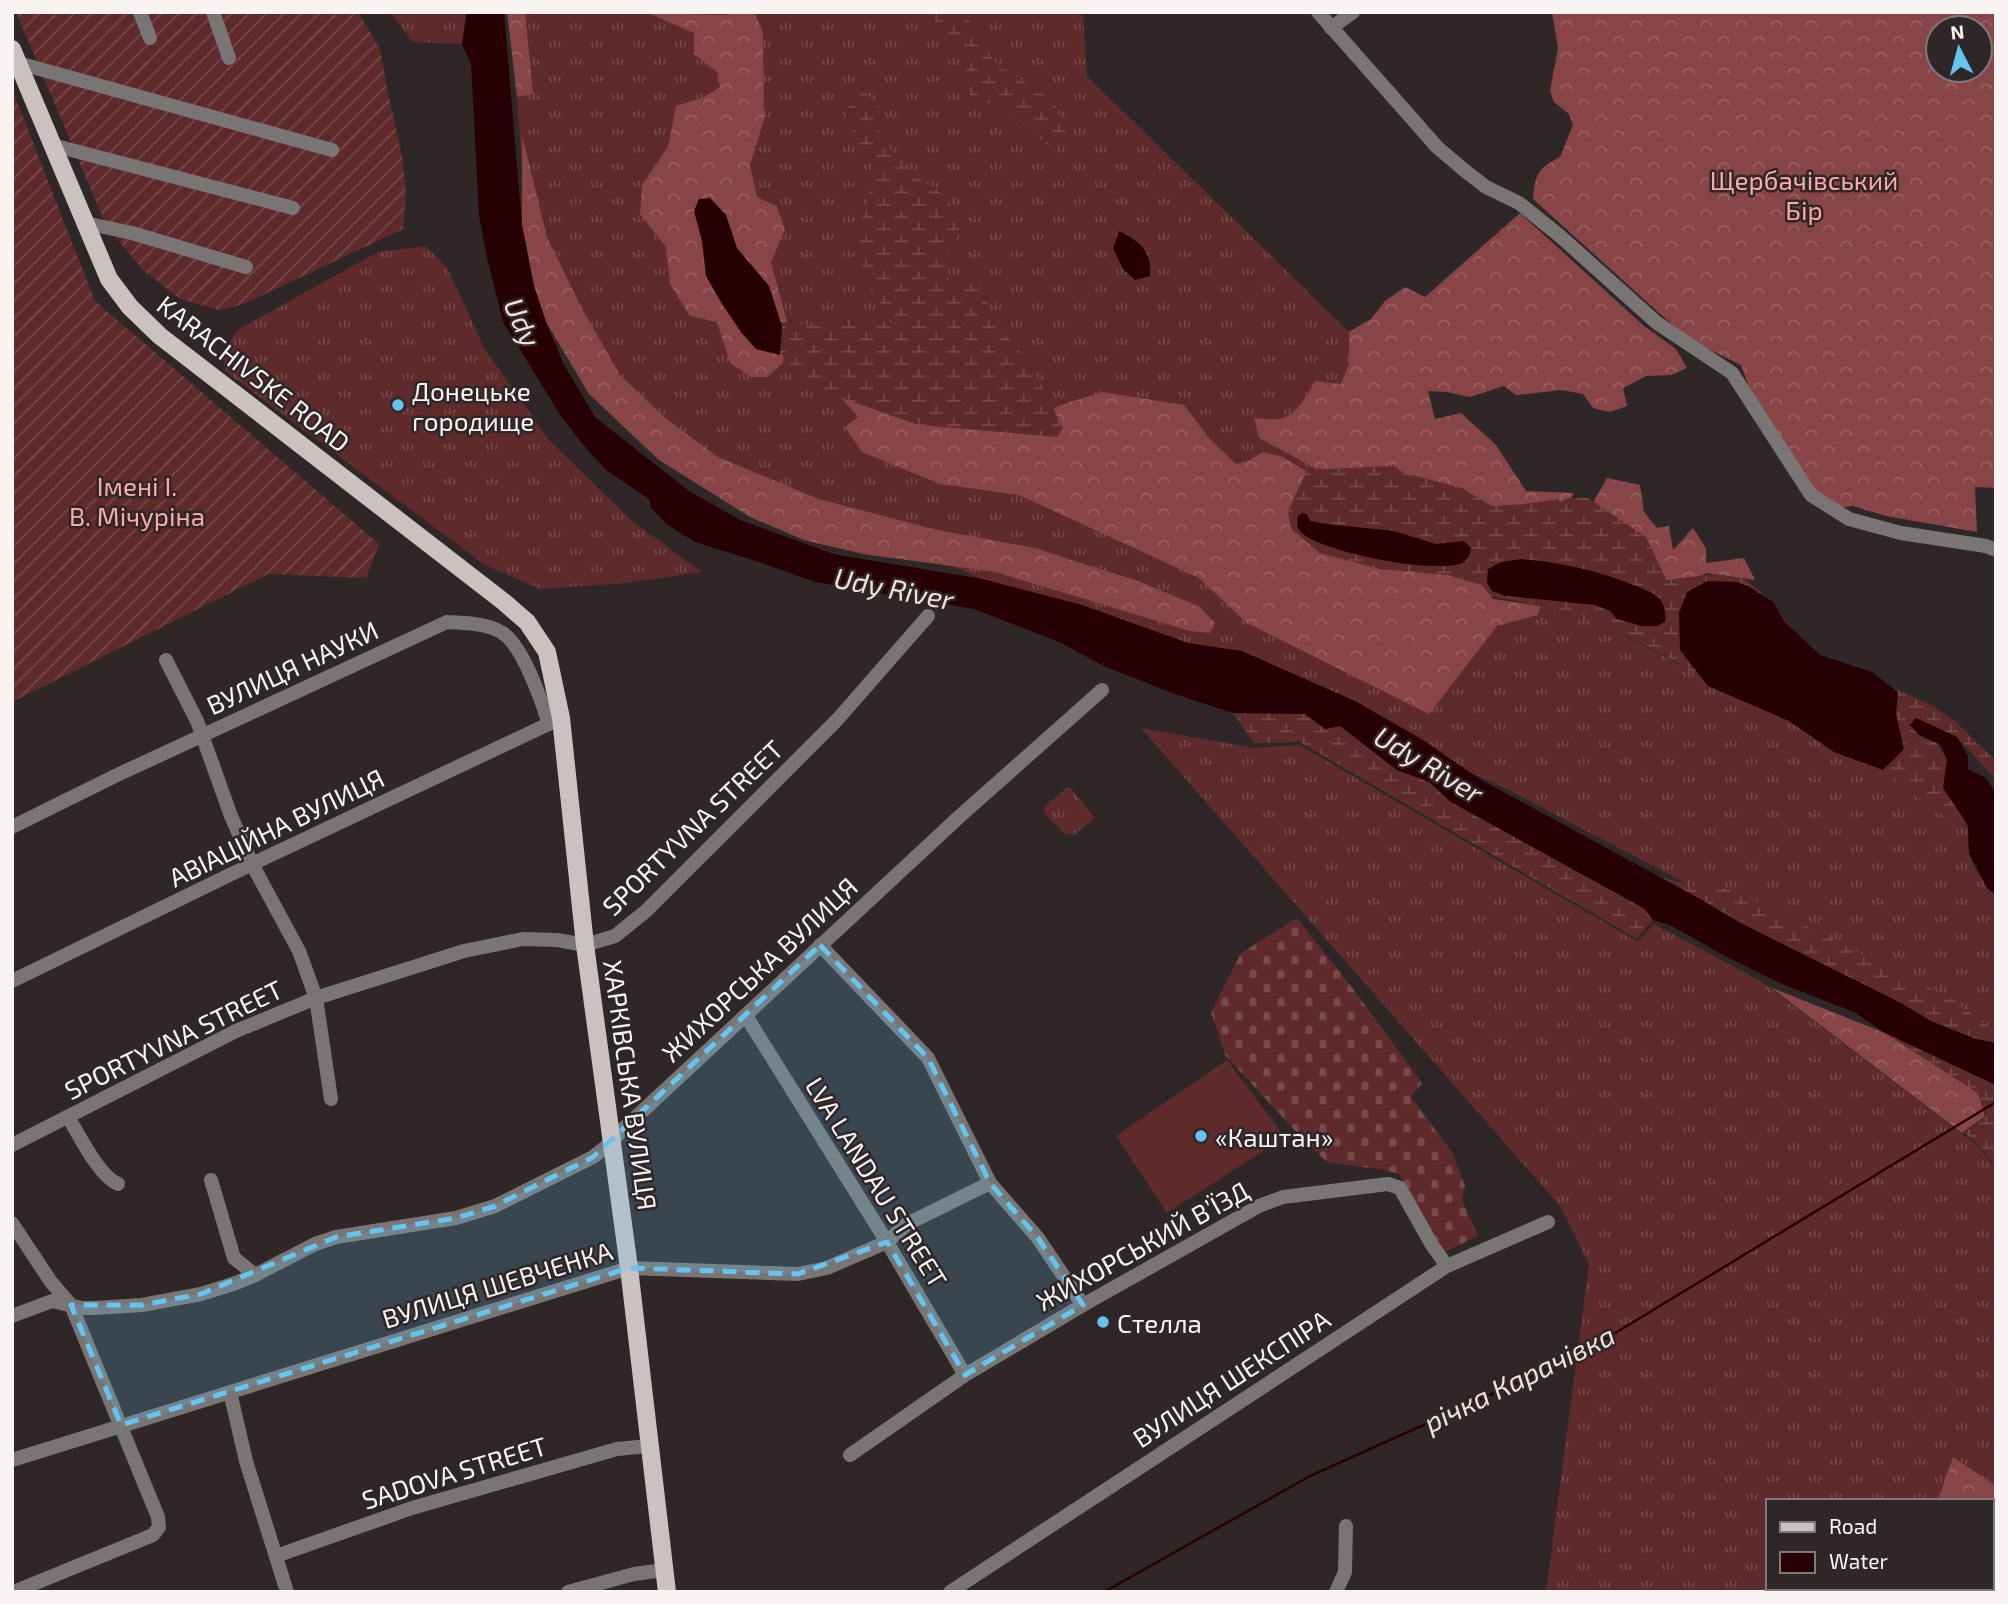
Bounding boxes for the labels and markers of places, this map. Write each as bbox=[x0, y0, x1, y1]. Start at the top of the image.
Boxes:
place label: Донецьке городище bbox=[412, 375, 534, 436]
marker: Донецьке городище bbox=[390, 397, 406, 413]
place label: «Каштан» bbox=[1215, 1121, 1333, 1152]
marker: «Каштан» bbox=[1193, 1128, 1209, 1144]
place label: Стелла bbox=[1117, 1307, 1202, 1338]
marker: Стелла bbox=[1095, 1314, 1111, 1330]

